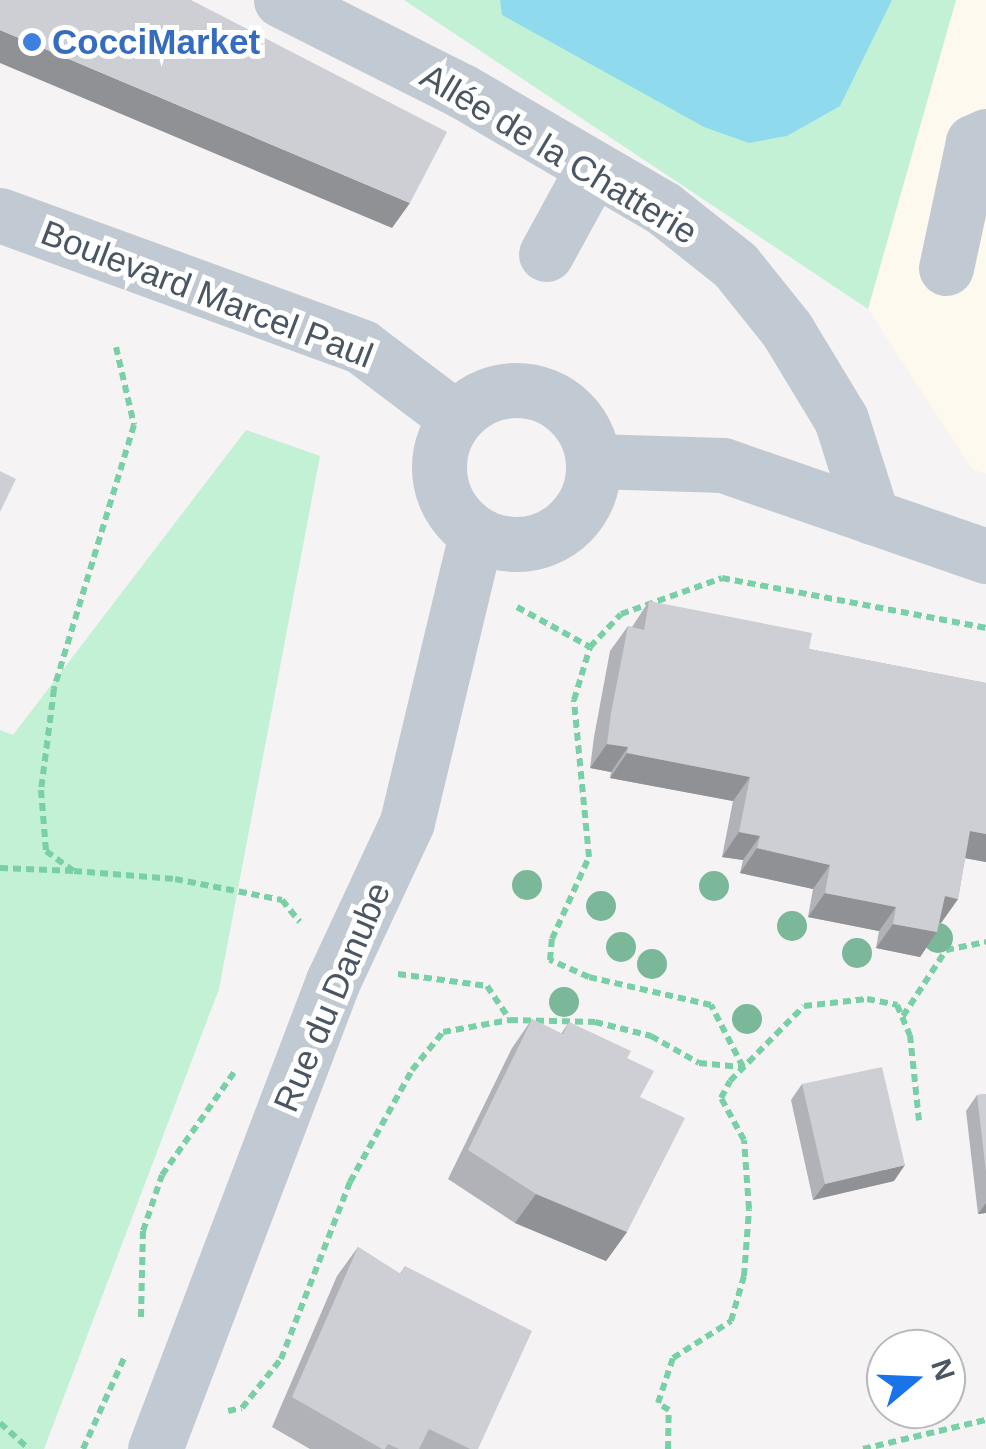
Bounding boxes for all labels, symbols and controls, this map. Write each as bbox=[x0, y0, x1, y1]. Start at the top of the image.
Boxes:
place label: CocciMarket bbox=[52, 21, 260, 63]
marker: CocciMarket bbox=[21, 31, 43, 53]
street label: Allée de la Chatterie bbox=[413, 55, 705, 253]
street label: Boulevard Marcel Paul bbox=[35, 211, 379, 377]
street label: Rue du Danube bbox=[265, 876, 399, 1118]
north arrow bbox=[866, 1329, 966, 1429]
text: N bbox=[925, 1355, 961, 1384]

